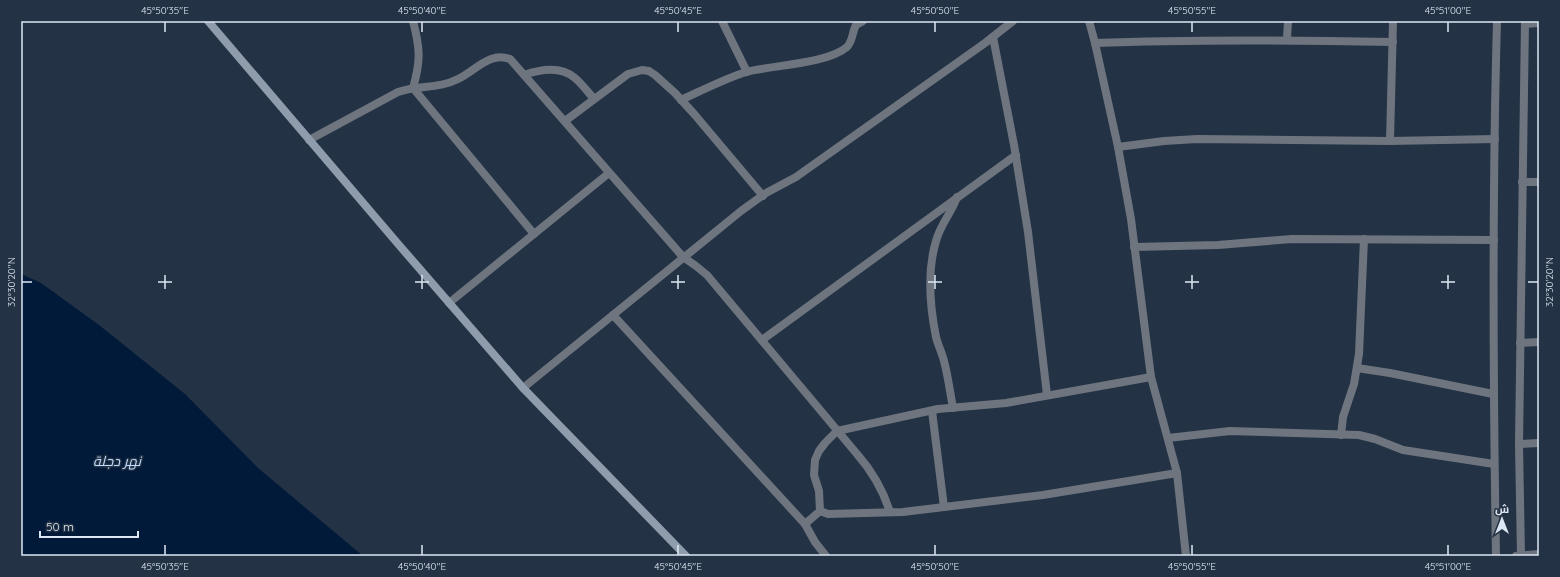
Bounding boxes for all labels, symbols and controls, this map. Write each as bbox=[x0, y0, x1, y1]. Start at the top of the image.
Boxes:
text: 45°50'35"E bbox=[141, 4, 189, 17]
text: 45°50'40"E bbox=[398, 4, 446, 17]
text: 45°50'45"E bbox=[654, 4, 702, 17]
text: 45°50'50"E bbox=[911, 4, 959, 17]
text: 45°50'55"E bbox=[1168, 4, 1216, 17]
text: 45°51'00"E bbox=[1425, 4, 1472, 17]
text: 32°30'20"N bbox=[5, 257, 18, 307]
text: 32°30'20"N bbox=[1543, 257, 1556, 307]
water label: نهر دجلة bbox=[93, 452, 142, 470]
north arrow bbox=[1482, 499, 1522, 539]
text: ش bbox=[1495, 502, 1509, 516]
scale bar bbox=[40, 513, 138, 539]
text: 50 m bbox=[46, 519, 74, 534]
text: 45°50'35"E bbox=[141, 560, 189, 573]
text: 45°50'40"E bbox=[398, 560, 446, 573]
text: 45°50'45"E bbox=[654, 560, 702, 573]
text: 45°50'50"E bbox=[911, 560, 959, 573]
text: 45°50'55"E bbox=[1168, 560, 1216, 573]
text: 45°51'00"E bbox=[1425, 560, 1472, 573]

